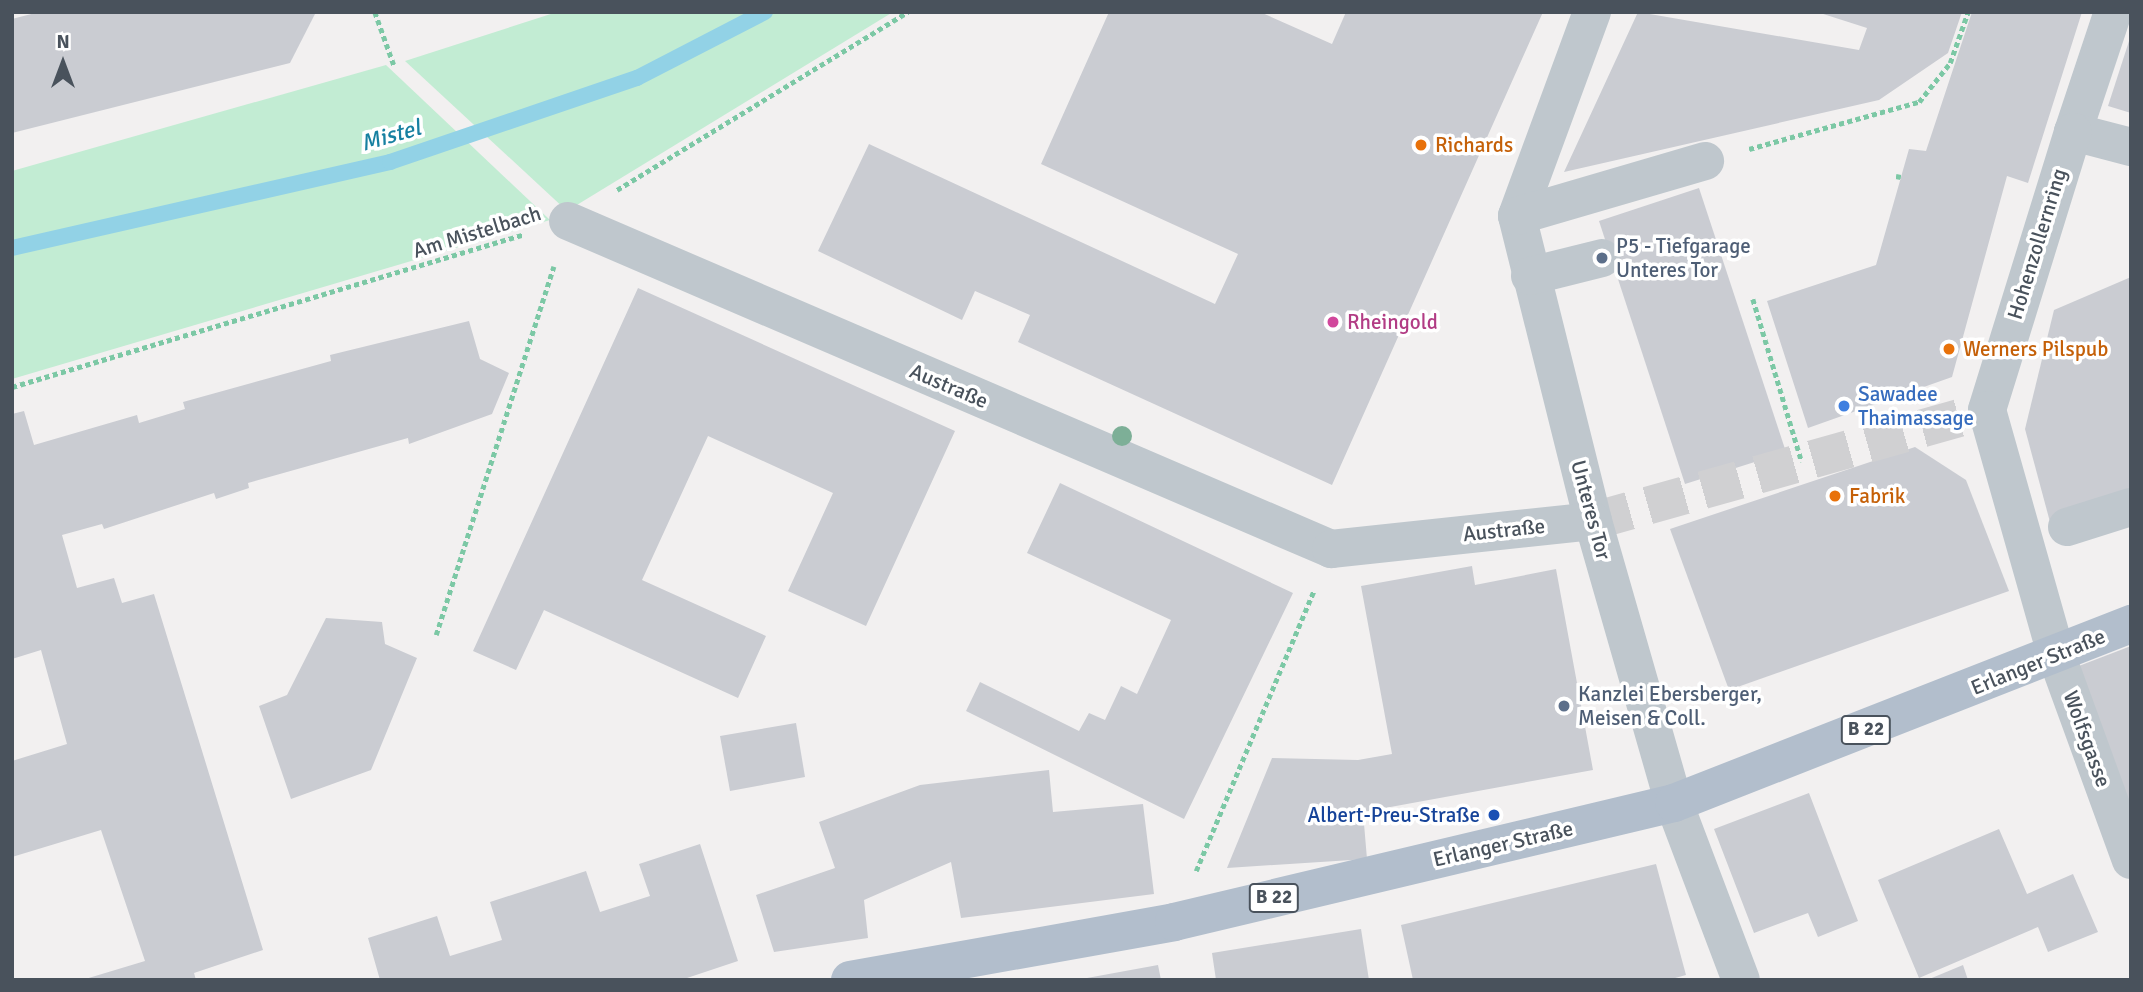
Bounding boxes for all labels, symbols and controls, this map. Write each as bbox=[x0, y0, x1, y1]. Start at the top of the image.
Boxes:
north arrow bbox=[28, 28, 98, 98]
text: N bbox=[56, 30, 70, 54]
water label: Mistel bbox=[358, 114, 424, 158]
place label: Richards bbox=[1435, 132, 1513, 158]
marker: Richards bbox=[1413, 137, 1429, 153]
street label: Hohenzollernring bbox=[2002, 166, 2072, 322]
street label: Am Mistelbach bbox=[410, 201, 544, 263]
place label: P5 - Tiefgarage Unteres Tor bbox=[1616, 233, 1751, 283]
marker: P5 - Tiefgarage Unteres Tor bbox=[1594, 250, 1610, 266]
place label: Rheingold bbox=[1347, 309, 1438, 335]
marker: Rheingold bbox=[1325, 314, 1341, 330]
place label: Werners Pilspub bbox=[1963, 336, 2108, 362]
marker: Werners Pilspub bbox=[1941, 341, 1957, 357]
street label: Austraße bbox=[906, 358, 992, 414]
place label: Sawadee Thaimassage bbox=[1858, 381, 1974, 431]
marker: Sawadee Thaimassage bbox=[1836, 398, 1852, 414]
street label: Unteres Tor bbox=[1566, 457, 1616, 563]
place label: Fabrik bbox=[1849, 483, 1905, 509]
marker: Fabrik bbox=[1827, 488, 1843, 504]
street label: Austraße bbox=[1462, 513, 1546, 547]
street label: Erlanger Straße bbox=[1967, 624, 2109, 700]
place label: Kanzlei Ebersberger, Meisen & Coll. bbox=[1578, 681, 1762, 731]
street label: Wolfsgasse bbox=[2058, 687, 2116, 791]
marker: Kanzlei Ebersberger, Meisen & Coll. bbox=[1556, 698, 1572, 714]
road number: B 22 bbox=[1840, 715, 1892, 746]
place label: Albert-Preu-Straße bbox=[1308, 802, 1480, 828]
marker: Albert-Preu-Straße bbox=[1486, 807, 1502, 823]
street label: Erlanger Straße bbox=[1431, 816, 1575, 872]
road number: B 22 bbox=[1248, 882, 1300, 914]

